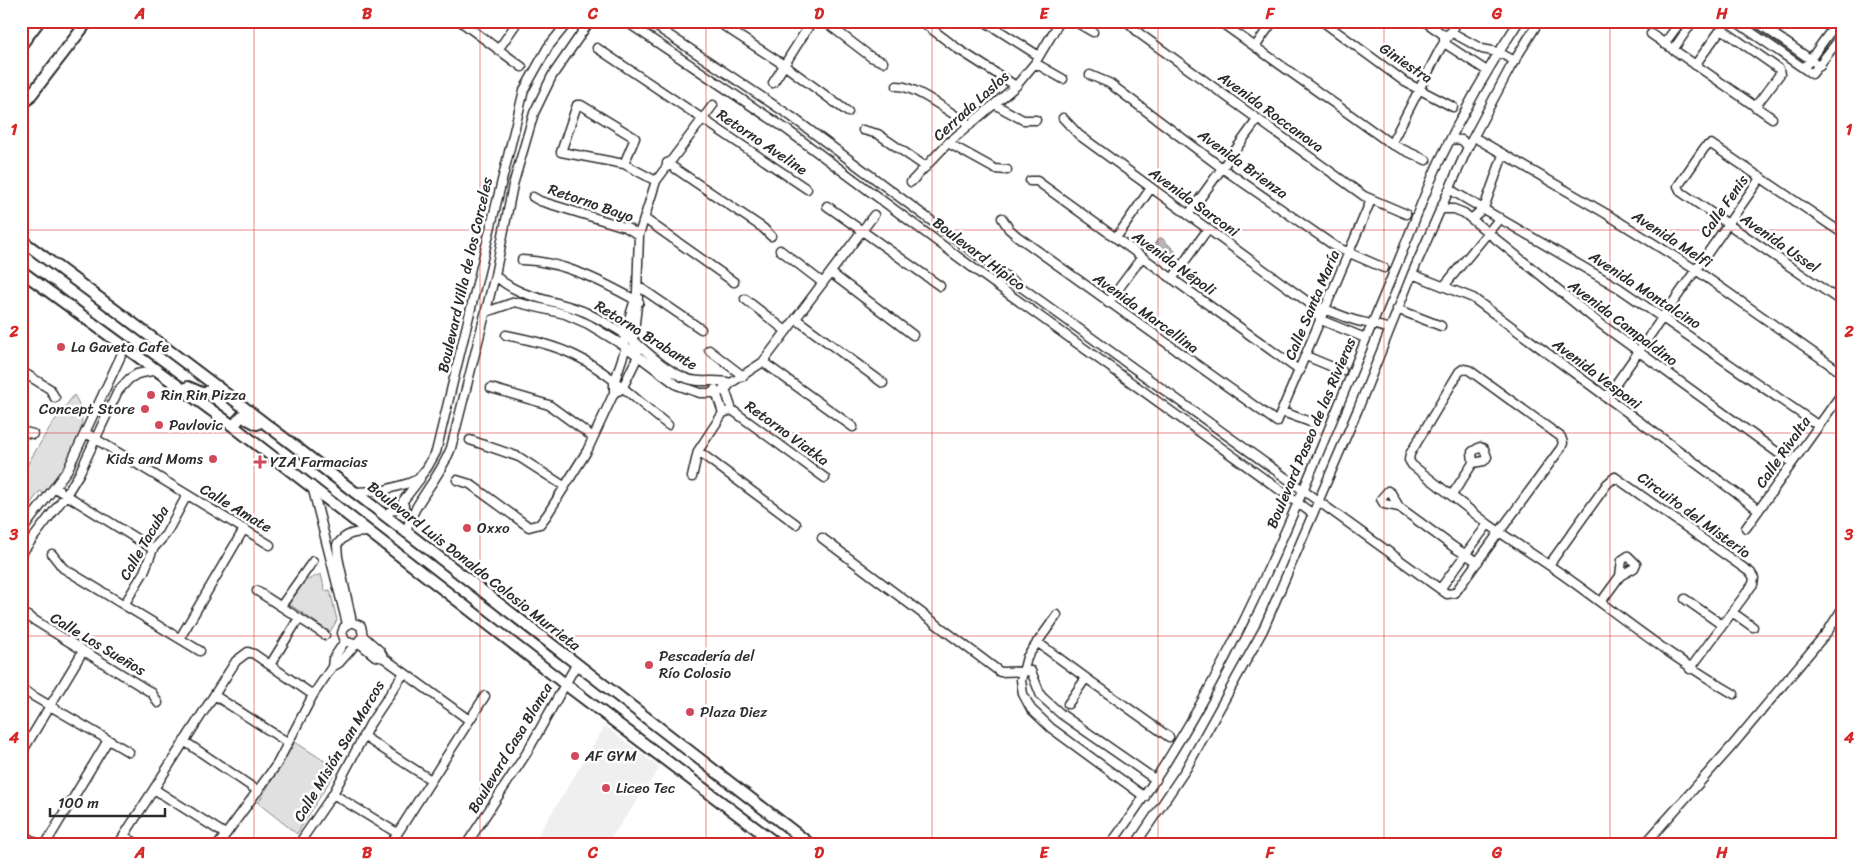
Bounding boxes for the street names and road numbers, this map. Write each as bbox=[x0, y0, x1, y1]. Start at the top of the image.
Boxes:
street label: Giniestra bbox=[1374, 36, 1438, 91]
street label: Cerrada Laslos bbox=[927, 64, 1016, 148]
street label: Avenida Roccanova bbox=[1212, 64, 1330, 160]
street label: Retorno Aveline bbox=[711, 102, 813, 182]
street label: Avenida Brienza bbox=[1192, 122, 1294, 206]
street label: Avenida Sarconi bbox=[1142, 160, 1245, 244]
street label: Calle Fenis bbox=[1693, 169, 1755, 243]
street label: Boulevard Villa de los Corceles bbox=[430, 175, 500, 375]
street label: Retorno Bayo bbox=[545, 176, 638, 230]
street label: Avenida Melfi bbox=[1626, 203, 1718, 275]
street label: Avenida Ussel bbox=[1734, 205, 1826, 280]
street label: Boulevard Hípico bbox=[927, 210, 1031, 298]
street label: Avenida Népoli bbox=[1126, 223, 1222, 303]
street label: Avenida Montalcino bbox=[1583, 243, 1707, 336]
street label: Calle Santa María bbox=[1277, 245, 1347, 364]
street label: Avenida Marcellina bbox=[1087, 265, 1205, 361]
street label: Avenida Campaldino bbox=[1562, 272, 1684, 373]
street label: Retorno Brabante bbox=[589, 293, 703, 377]
street label: Avenida Vesponi bbox=[1546, 331, 1648, 417]
street label: Boulevard Paseo de las Rivieras bbox=[1259, 333, 1363, 533]
street label: Retorno Viatka bbox=[739, 393, 835, 473]
street label: Calle Rivalta bbox=[1748, 410, 1818, 494]
street label: Circuito del Misterio bbox=[1632, 465, 1757, 566]
street label: Boulevard Luis Donaldo Colosio Murrieta bbox=[362, 474, 587, 658]
street label: Calle Amate bbox=[195, 476, 277, 540]
street label: Calle Tacuba bbox=[112, 500, 176, 585]
street label: Calle Los Sueños bbox=[45, 605, 151, 683]
street label: Calle Misión San Marcos bbox=[286, 675, 392, 827]
street label: Boulevard Casa Blanca bbox=[461, 677, 560, 818]

